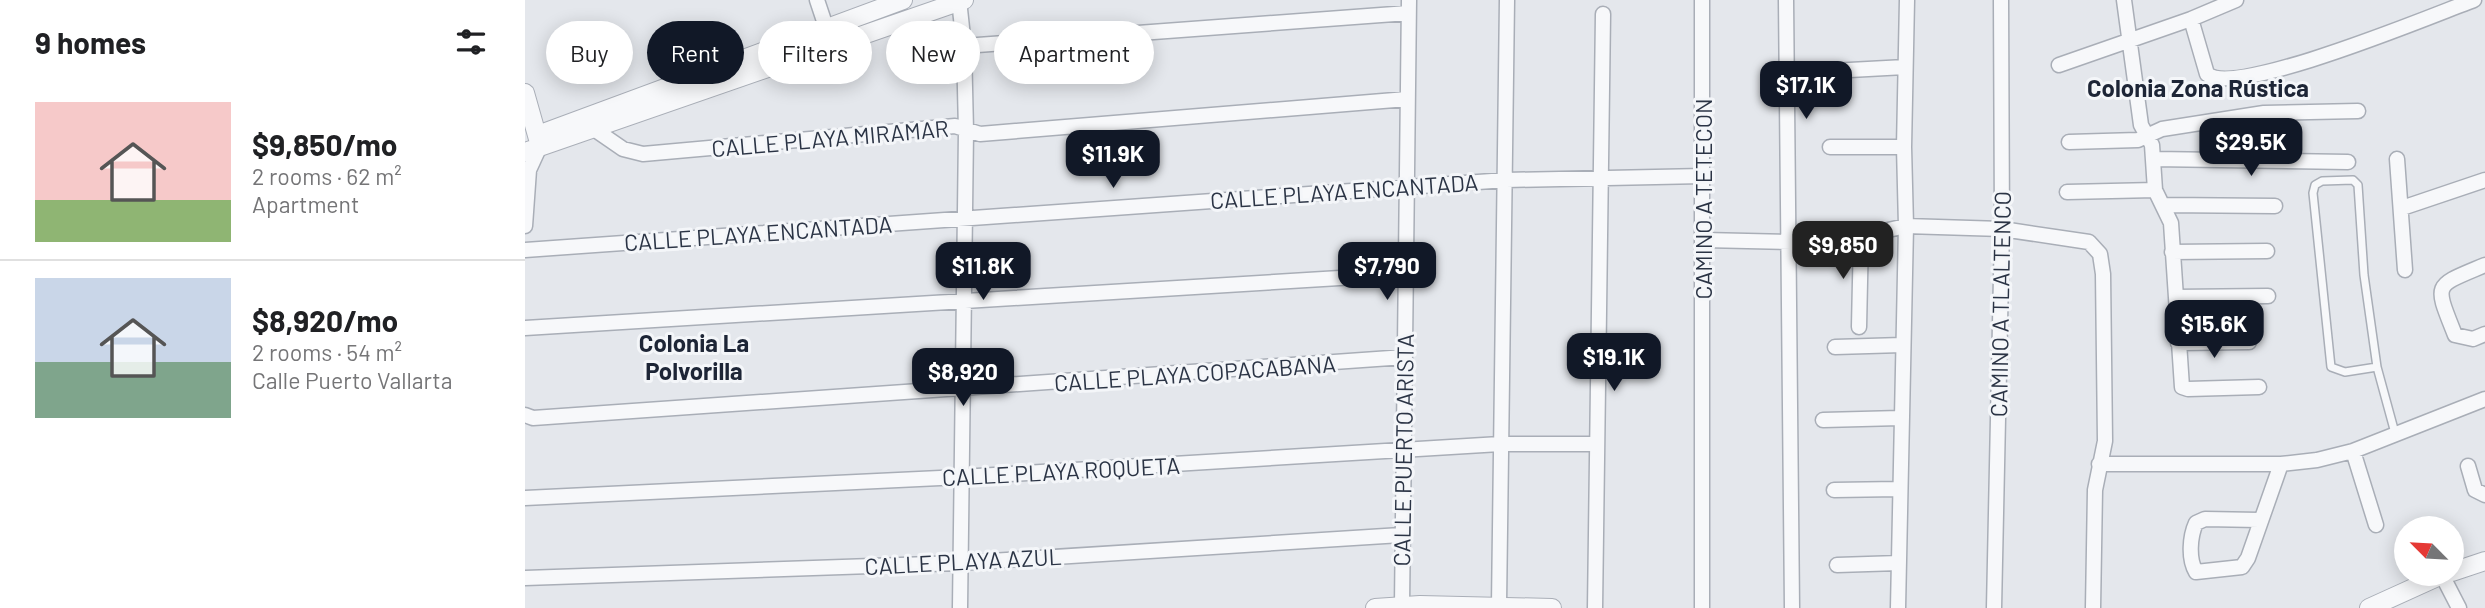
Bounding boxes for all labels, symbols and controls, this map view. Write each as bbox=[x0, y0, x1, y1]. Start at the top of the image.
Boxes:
chip: Buy bbox=[546, 21, 633, 84]
chip: Rent bbox=[647, 21, 744, 84]
chip: Filters bbox=[758, 21, 872, 84]
chip: New bbox=[886, 21, 980, 84]
chip: Apartment bbox=[994, 21, 1154, 84]
icon: filters bbox=[452, 23, 490, 61]
text: 9 homes bbox=[35, 24, 146, 60]
pin: $17.1K bbox=[1749, 61, 1863, 121]
text: $17.1K bbox=[1776, 70, 1836, 98]
district label: Colonia Zona Rústica bbox=[2087, 73, 2309, 102]
street label: CAMINO A TETECON bbox=[1689, 98, 1717, 300]
street label: CALLE PLAYA MIRAMAR bbox=[710, 114, 950, 162]
pin: $29.5K bbox=[2194, 118, 2308, 178]
text: $9,850/mo bbox=[252, 126, 398, 162]
text: $29.5K bbox=[2215, 127, 2287, 155]
icon: home bbox=[91, 130, 175, 214]
pin: $11.9K bbox=[1056, 130, 1170, 190]
text: $11.9K bbox=[1082, 139, 1144, 167]
text: 2 rooms · 62 m² bbox=[252, 162, 402, 190]
street label: CALLE PLAYA ENCANTADA bbox=[1209, 168, 1479, 214]
text: Apartment bbox=[252, 190, 359, 218]
street label: CAMINO A TLALTENCO bbox=[1984, 191, 2016, 417]
street label: CALLE PLAYA ENCANTADA bbox=[623, 210, 893, 256]
pin: $9,850 bbox=[1786, 222, 1900, 281]
text: $9,850 bbox=[1808, 230, 1878, 258]
pin: $11.8K bbox=[926, 243, 1040, 302]
pin: $7,790 bbox=[1330, 243, 1444, 302]
text: $11.8K bbox=[952, 251, 1014, 279]
text: $7,790 bbox=[1354, 251, 1420, 279]
pin: $15.6K bbox=[2157, 300, 2271, 360]
text: $8,920/mo bbox=[252, 302, 398, 338]
icon: home bbox=[91, 306, 175, 390]
text: $15.6K bbox=[2181, 309, 2247, 337]
district label: Colonia La Polvorilla bbox=[639, 328, 749, 385]
street label: CALLE PUERTO ARISTA bbox=[1387, 333, 1419, 567]
pin: $19.1K bbox=[1557, 334, 1671, 393]
text: 2 rooms · 54 m² bbox=[252, 338, 402, 366]
text: $19.1K bbox=[1583, 342, 1645, 370]
pin: $8,920 bbox=[906, 348, 1020, 408]
street label: CALLE PLAYA COPACABANA bbox=[1053, 349, 1337, 397]
text: $8,920 bbox=[928, 357, 998, 385]
text: Calle Puerto Vallarta bbox=[252, 366, 452, 394]
street label: CALLE PLAYA ROQUETA bbox=[941, 451, 1181, 491]
north arrow bbox=[2394, 516, 2464, 586]
map controls bbox=[2394, 516, 2464, 586]
street label: CALLE PLAYA AZUL bbox=[864, 542, 1062, 580]

